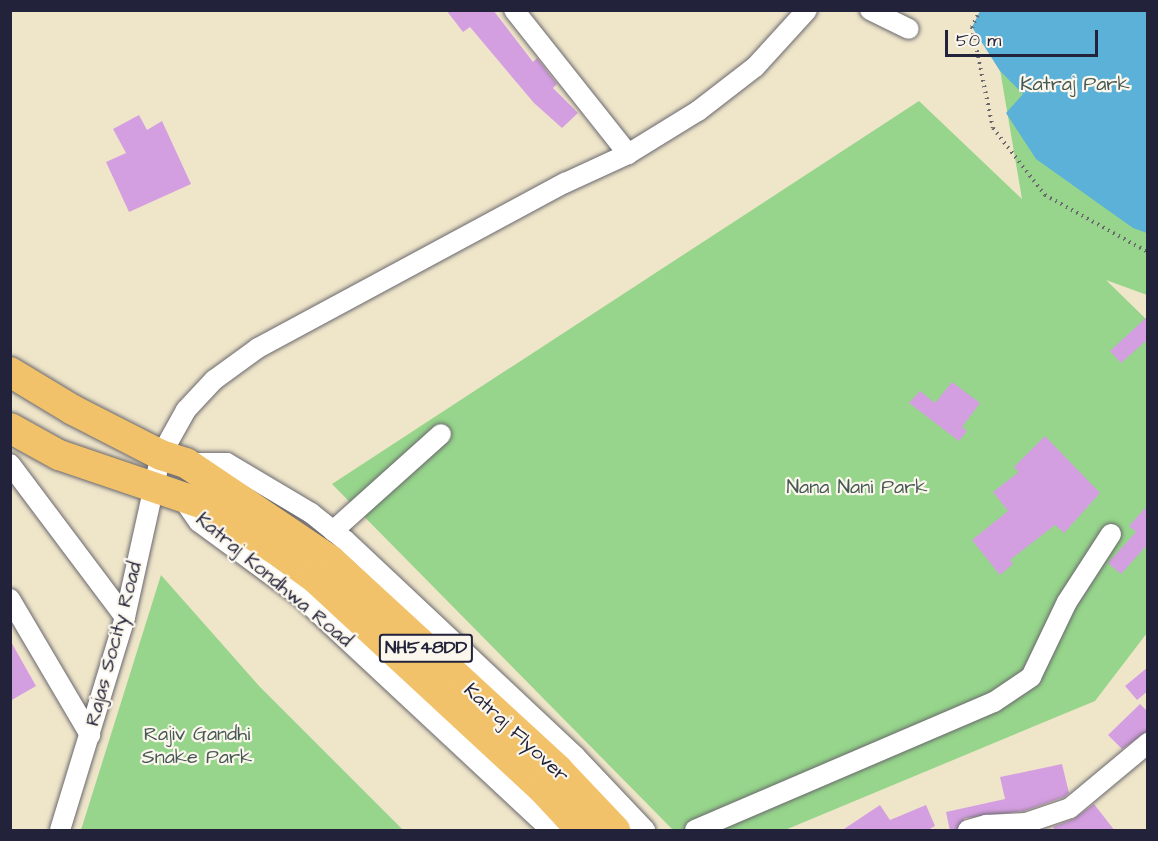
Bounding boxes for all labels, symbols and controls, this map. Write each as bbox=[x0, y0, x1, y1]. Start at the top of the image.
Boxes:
scale bar bbox=[948, 18, 1101, 56]
text: 50 m bbox=[956, 28, 1001, 53]
park label: Katraj Park bbox=[1020, 72, 1130, 96]
park label: Nana Nani Park bbox=[787, 475, 927, 499]
street label: Katraj Kondhwa Road bbox=[191, 508, 357, 652]
street label: Rajas Socity Road bbox=[81, 559, 147, 729]
road number: NH548DD bbox=[378, 633, 474, 663]
street label: Katraj Flyover bbox=[459, 678, 573, 788]
park label: Rajiv Gandhi Snake Park bbox=[142, 722, 252, 769]

